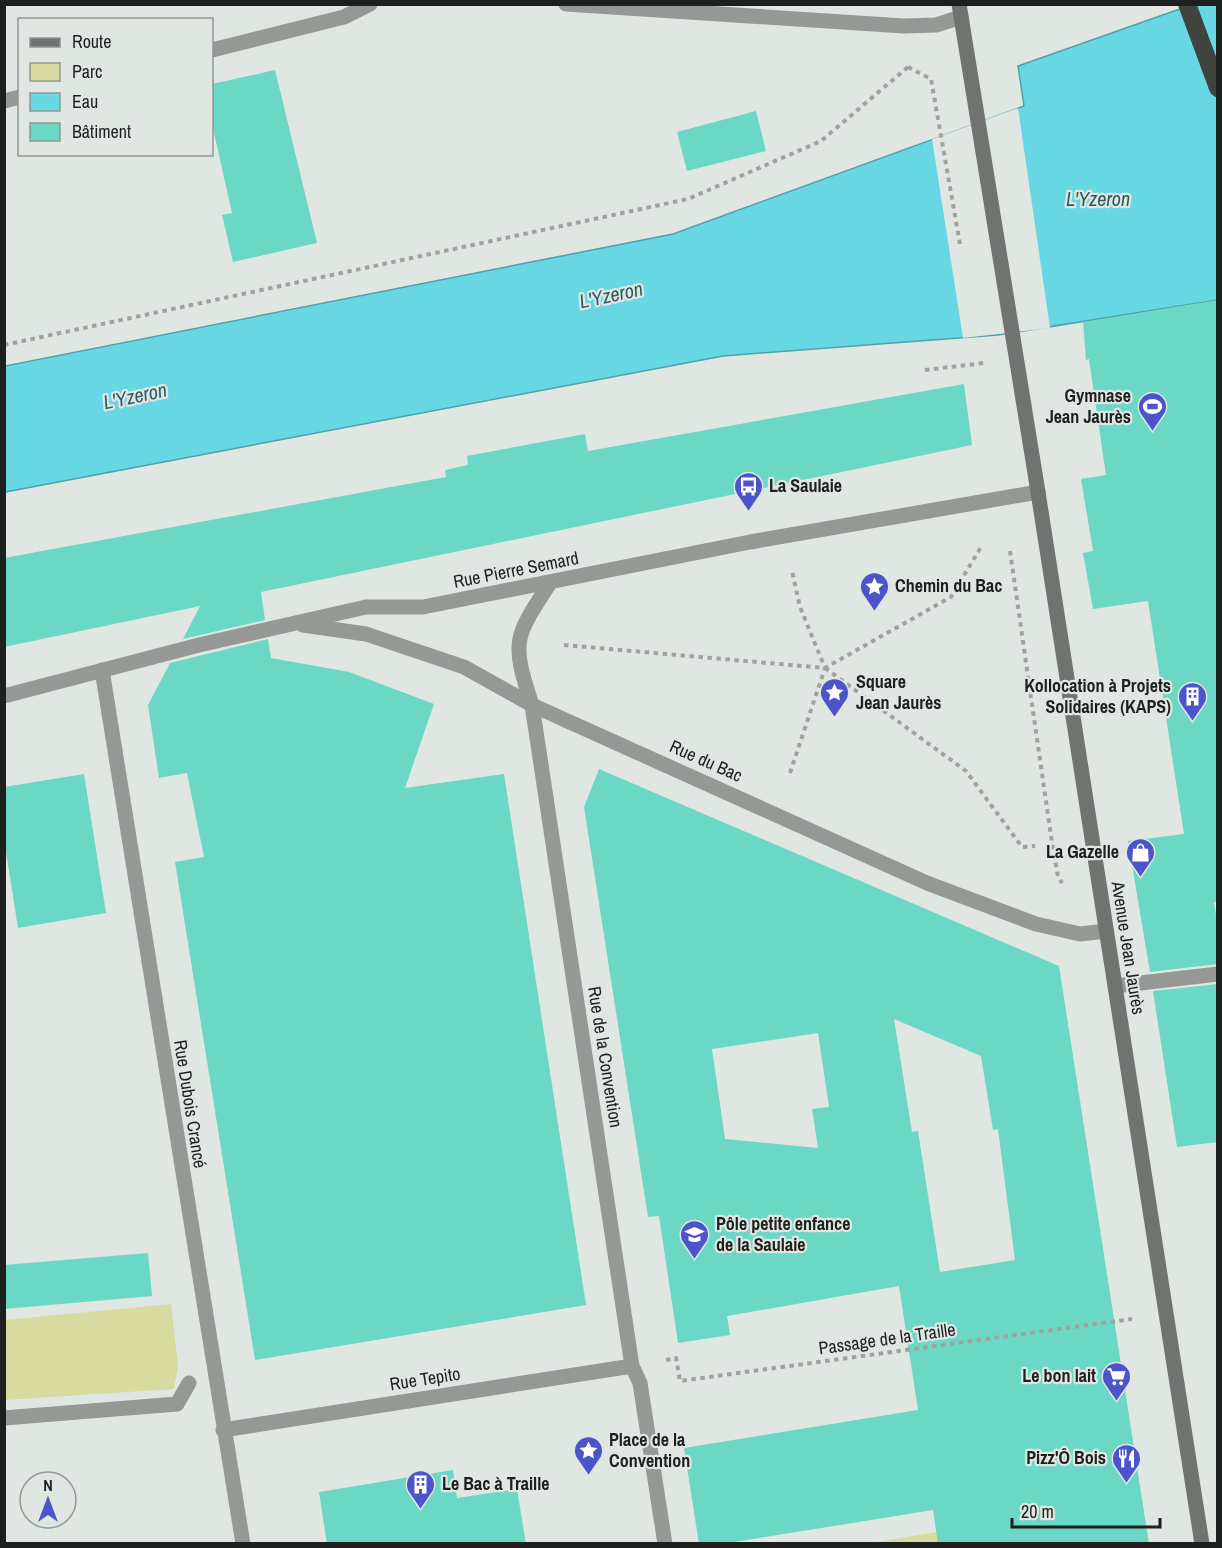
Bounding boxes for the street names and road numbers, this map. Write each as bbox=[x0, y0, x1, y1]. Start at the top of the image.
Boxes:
street label: Rue Pierre Semard bbox=[451, 545, 581, 594]
street label: Rue du Bac bbox=[666, 733, 747, 788]
street label: Avenue Jean Jaurès bbox=[1105, 879, 1151, 1016]
street label: Rue de la Convention bbox=[582, 984, 629, 1129]
street label: Rue Dubois Crancé bbox=[168, 1038, 213, 1170]
street label: Passage de la Traille bbox=[817, 1317, 957, 1360]
street label: Rue Tepito bbox=[388, 1361, 462, 1396]

